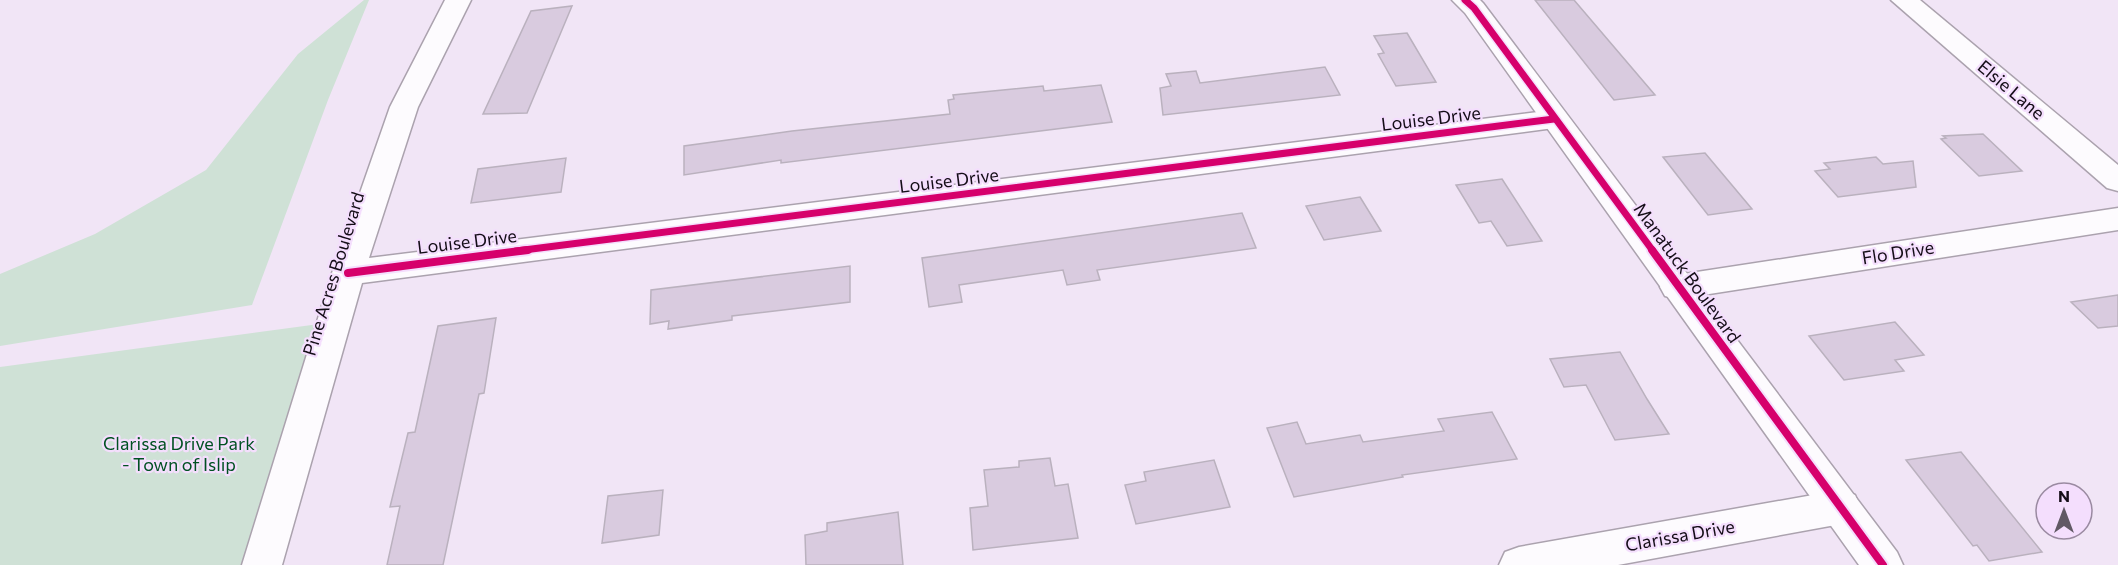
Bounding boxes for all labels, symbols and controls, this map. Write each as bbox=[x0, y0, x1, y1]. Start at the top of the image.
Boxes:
street label: Elsie Lane bbox=[1974, 55, 2050, 124]
street label: Louise Drive bbox=[1380, 101, 1482, 135]
street label: Louise Drive bbox=[898, 163, 1000, 197]
street label: Pine Acres Boulevard bbox=[298, 189, 368, 358]
street label: Manatuck Boulevard bbox=[1630, 198, 1746, 347]
street label: Louise Drive bbox=[416, 224, 518, 258]
street label: Flo Drive bbox=[1860, 235, 1935, 269]
park label: Clarissa Drive Park - Town of Islip bbox=[103, 432, 255, 475]
north arrow bbox=[2034, 481, 2094, 541]
text: N bbox=[2058, 486, 2070, 505]
street label: Clarissa Drive bbox=[1623, 515, 1736, 555]

